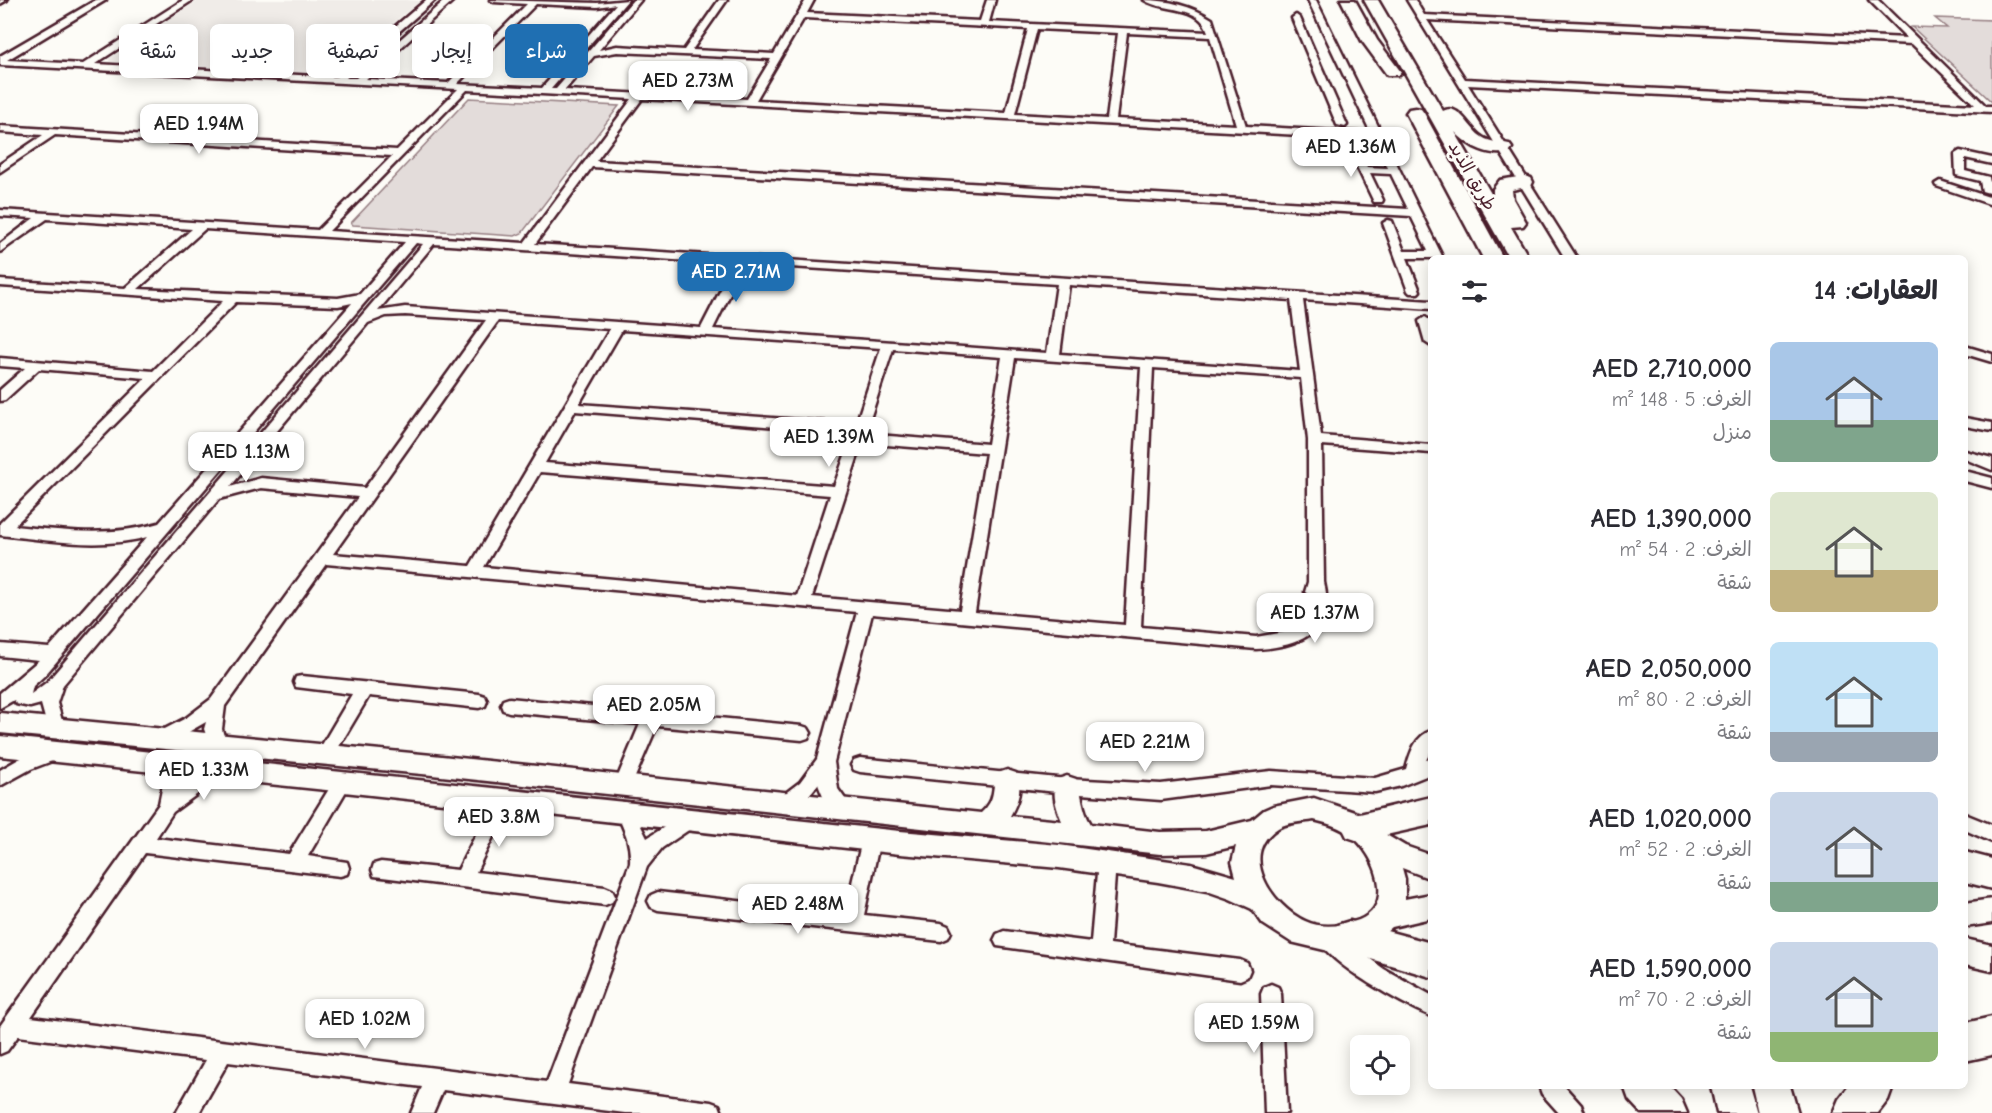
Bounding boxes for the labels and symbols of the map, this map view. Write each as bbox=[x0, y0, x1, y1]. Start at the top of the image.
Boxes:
pin: AED 2.73M bbox=[619, 61, 757, 112]
pin: AED 1.94M bbox=[130, 104, 268, 155]
pin: AED 1.36M bbox=[1282, 127, 1420, 178]
street label: طريق الذيد bbox=[1444, 138, 1500, 214]
pin: AED 2.71M bbox=[667, 252, 805, 303]
pin: AED 1.39M bbox=[760, 417, 898, 468]
pin: AED 1.13M bbox=[177, 432, 315, 483]
pin: AED 1.37M bbox=[1246, 593, 1384, 644]
pin: AED 2.05M bbox=[585, 685, 723, 736]
pin: AED 2.21M bbox=[1076, 722, 1214, 773]
pin: AED 1.33M bbox=[135, 750, 273, 801]
pin: AED 3.8M bbox=[437, 797, 561, 848]
pin: AED 2.48M bbox=[729, 884, 867, 935]
pin: AED 1.02M bbox=[296, 999, 434, 1050]
pin: AED 1.59M bbox=[1185, 1003, 1323, 1054]

